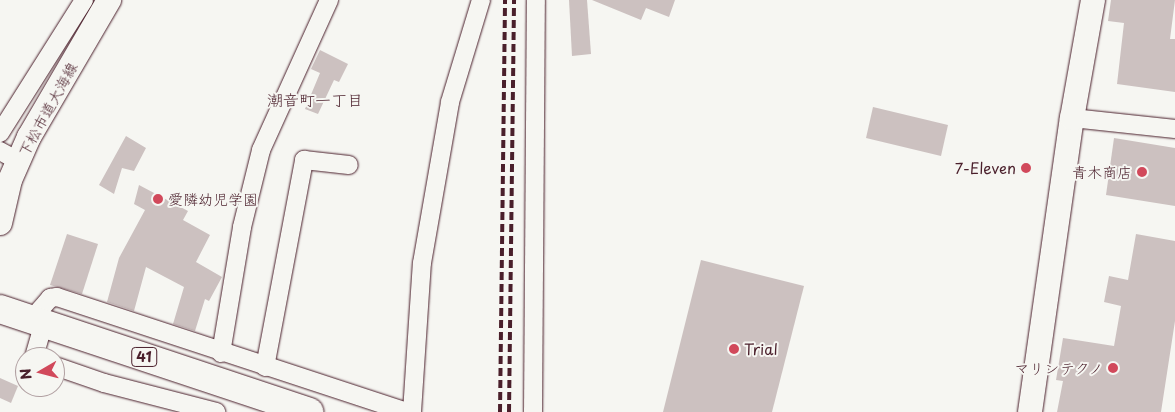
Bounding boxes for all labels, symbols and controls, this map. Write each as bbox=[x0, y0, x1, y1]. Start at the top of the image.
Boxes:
street label: 下松市道大海線 bbox=[14, 59, 80, 159]
district label: 潮音町一丁目 bbox=[267, 89, 363, 109]
place label: 7-Eleven bbox=[955, 159, 1016, 177]
marker: 7-Eleven bbox=[1020, 162, 1032, 174]
place label: 青木商店 bbox=[1072, 163, 1132, 181]
marker: 青木商店 bbox=[1136, 166, 1148, 178]
place label: 愛隣幼児学園 bbox=[168, 190, 258, 208]
marker: 愛隣幼児学園 bbox=[152, 193, 164, 205]
place label: Trial bbox=[744, 340, 778, 358]
marker: Trial bbox=[728, 343, 740, 355]
road number: 41 bbox=[130, 346, 158, 368]
north arrow bbox=[15, 347, 65, 397]
place label: マリンテクノ bbox=[1013, 359, 1103, 377]
marker: マリンテクノ bbox=[1107, 362, 1119, 374]
text: N bbox=[14, 367, 37, 381]

